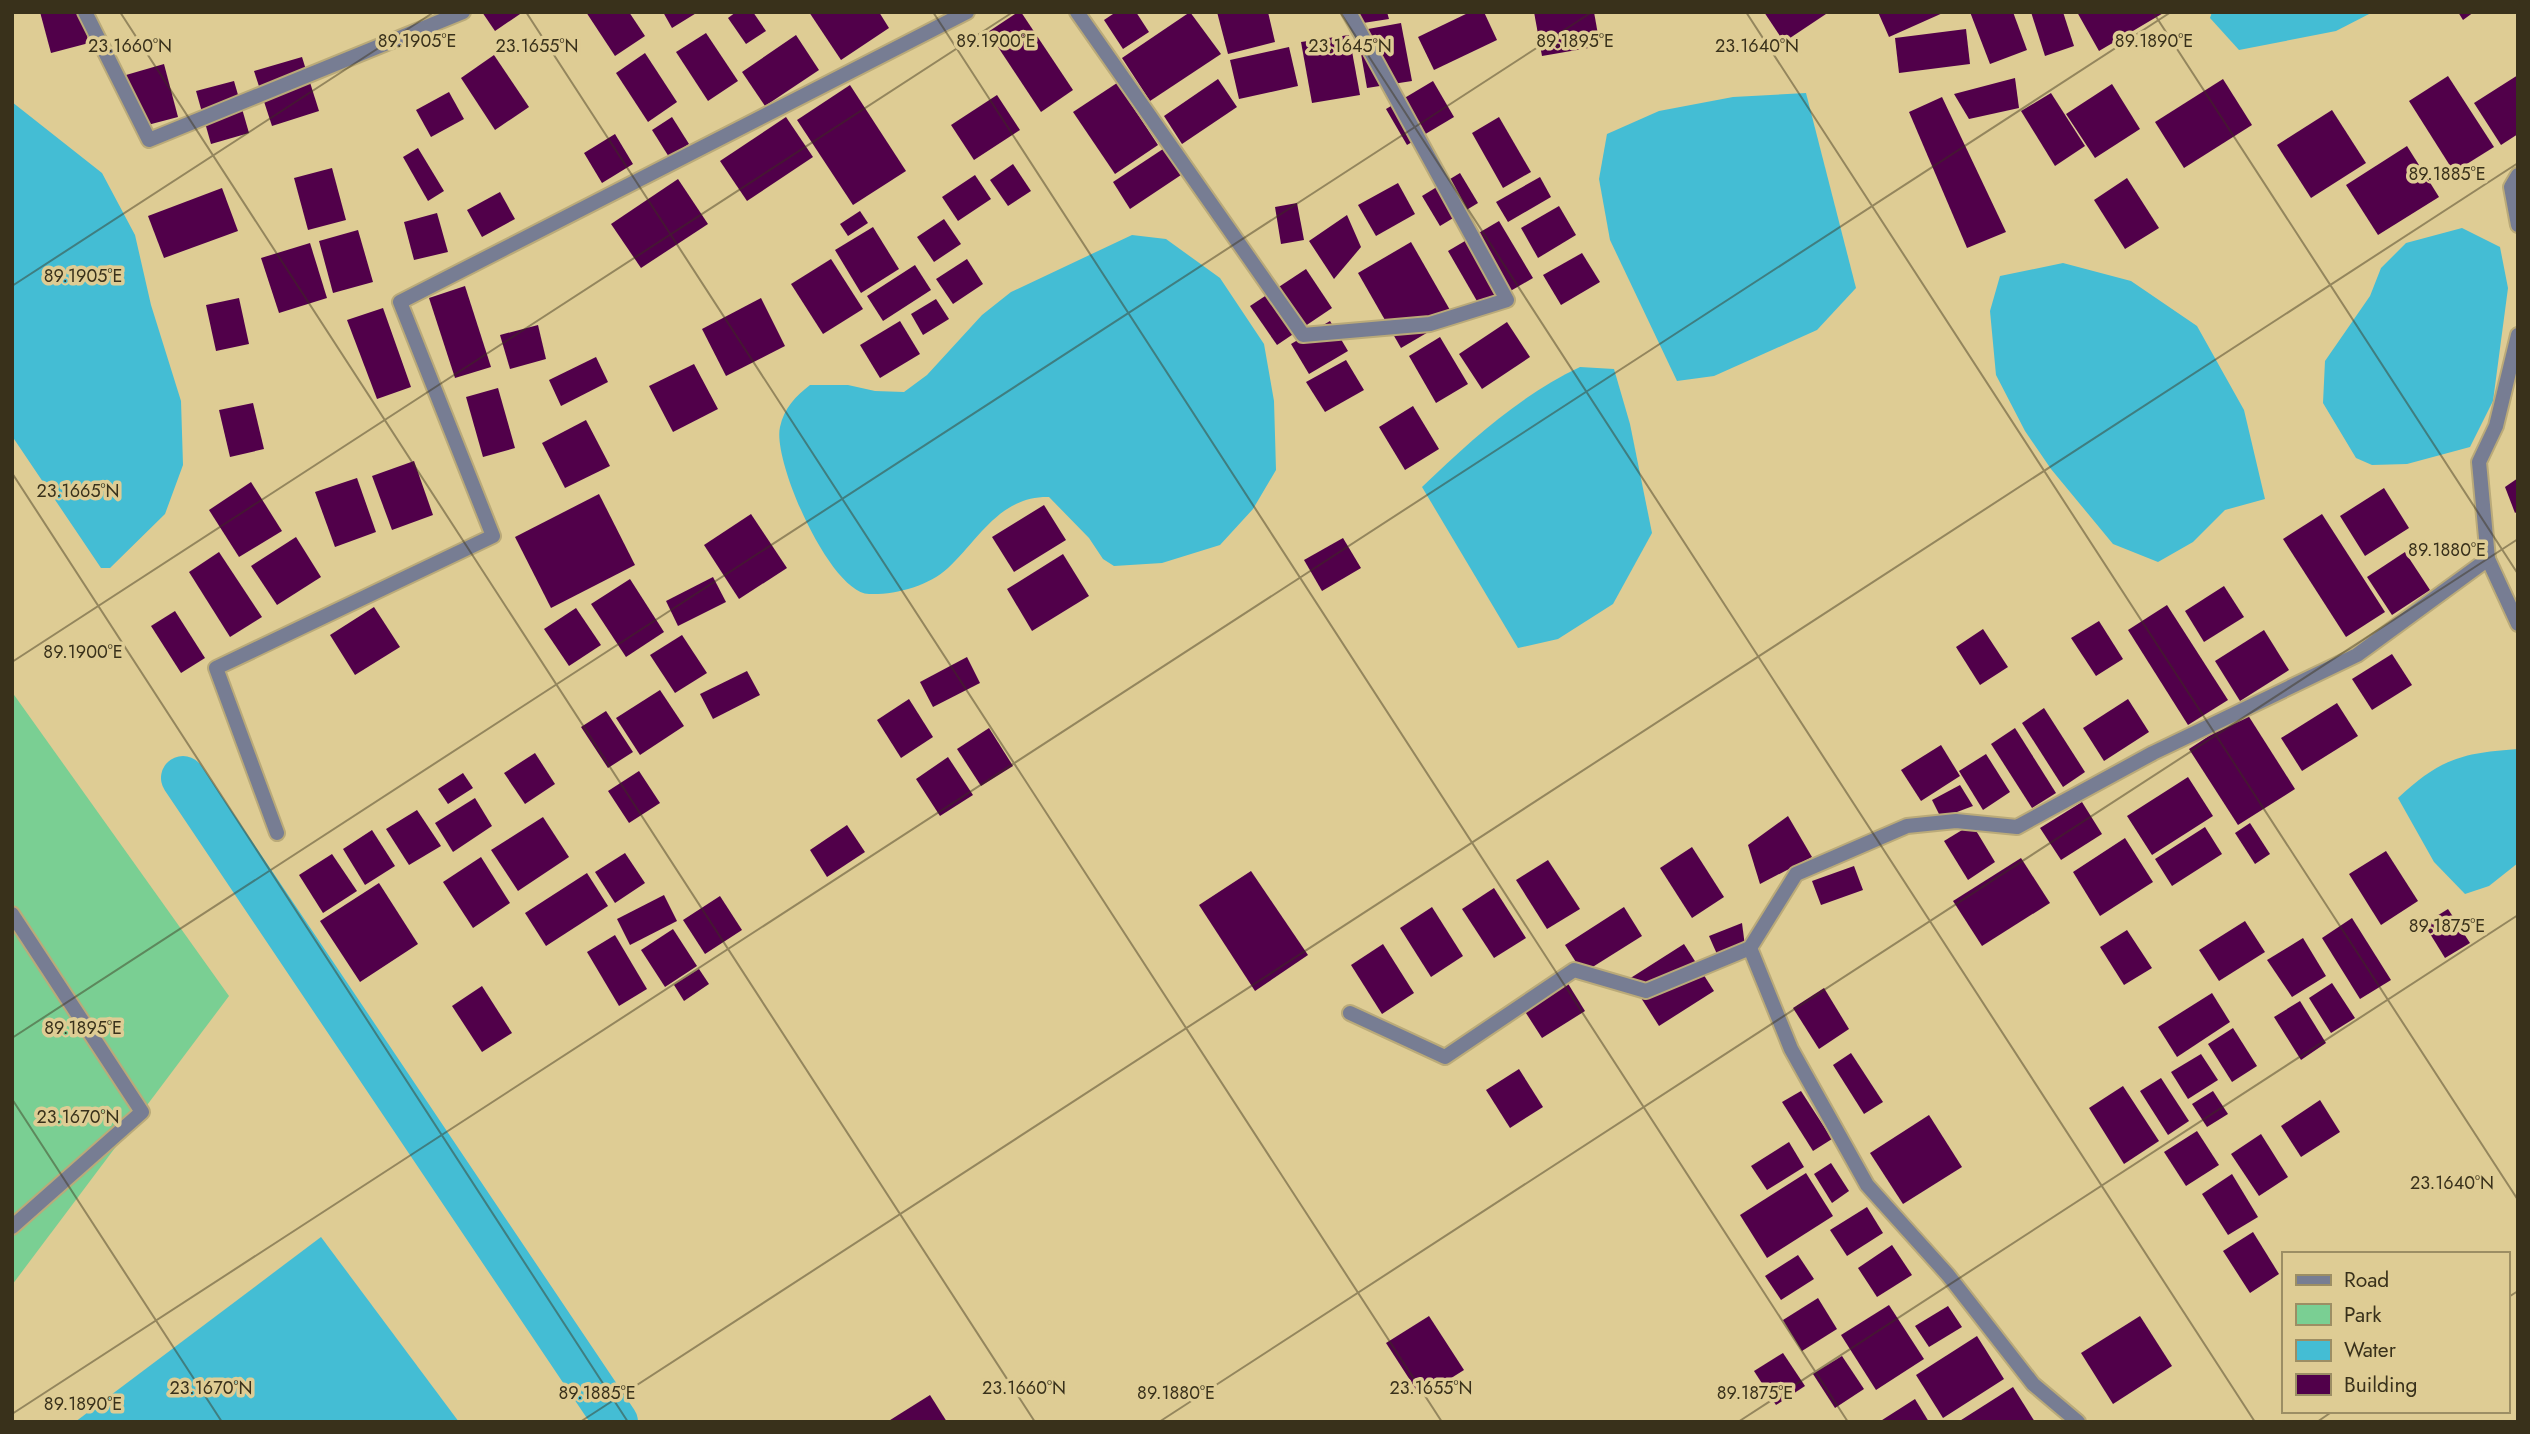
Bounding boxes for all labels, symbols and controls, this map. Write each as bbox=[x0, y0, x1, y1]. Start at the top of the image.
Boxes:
text: 89.1905°E bbox=[378, 28, 456, 54]
text: 89.1900°E bbox=[956, 28, 1036, 54]
text: 89.1895°E bbox=[1536, 28, 1614, 54]
text: 89.1890°E bbox=[2115, 28, 2193, 54]
text: 23.1660°N bbox=[88, 33, 172, 59]
text: 23.1655°N bbox=[496, 33, 578, 59]
text: 23.1645°N bbox=[1308, 33, 1392, 59]
text: 23.1640°N bbox=[1715, 33, 1799, 59]
text: 89.1885°E bbox=[2408, 161, 2486, 187]
text: 89.1905°E bbox=[44, 263, 122, 289]
text: 23.1665°N bbox=[36, 478, 120, 504]
text: 89.1880°E bbox=[2408, 537, 2486, 563]
text: 89.1900°E bbox=[43, 639, 123, 665]
text: 89.1875°E bbox=[2409, 913, 2485, 939]
text: 89.1895°E bbox=[44, 1015, 122, 1041]
text: 23.1670°N bbox=[37, 1104, 119, 1130]
text: 23.1640°N bbox=[2410, 1170, 2494, 1196]
legend bbox=[2282, 1252, 2509, 1413]
text: Road bbox=[2344, 1265, 2389, 1295]
text: Park bbox=[2344, 1300, 2382, 1330]
text: Water bbox=[2344, 1335, 2397, 1365]
text: Building bbox=[2344, 1370, 2417, 1400]
text: 23.1670°N bbox=[170, 1375, 252, 1401]
text: 23.1660°N bbox=[982, 1375, 1066, 1401]
text: 23.1655°N bbox=[1390, 1375, 1472, 1401]
text: 89.1885°E bbox=[558, 1380, 636, 1406]
text: 89.1880°E bbox=[1137, 1380, 1215, 1406]
text: 89.1875°E bbox=[1717, 1380, 1793, 1406]
text: 89.1890°E bbox=[44, 1391, 122, 1417]

